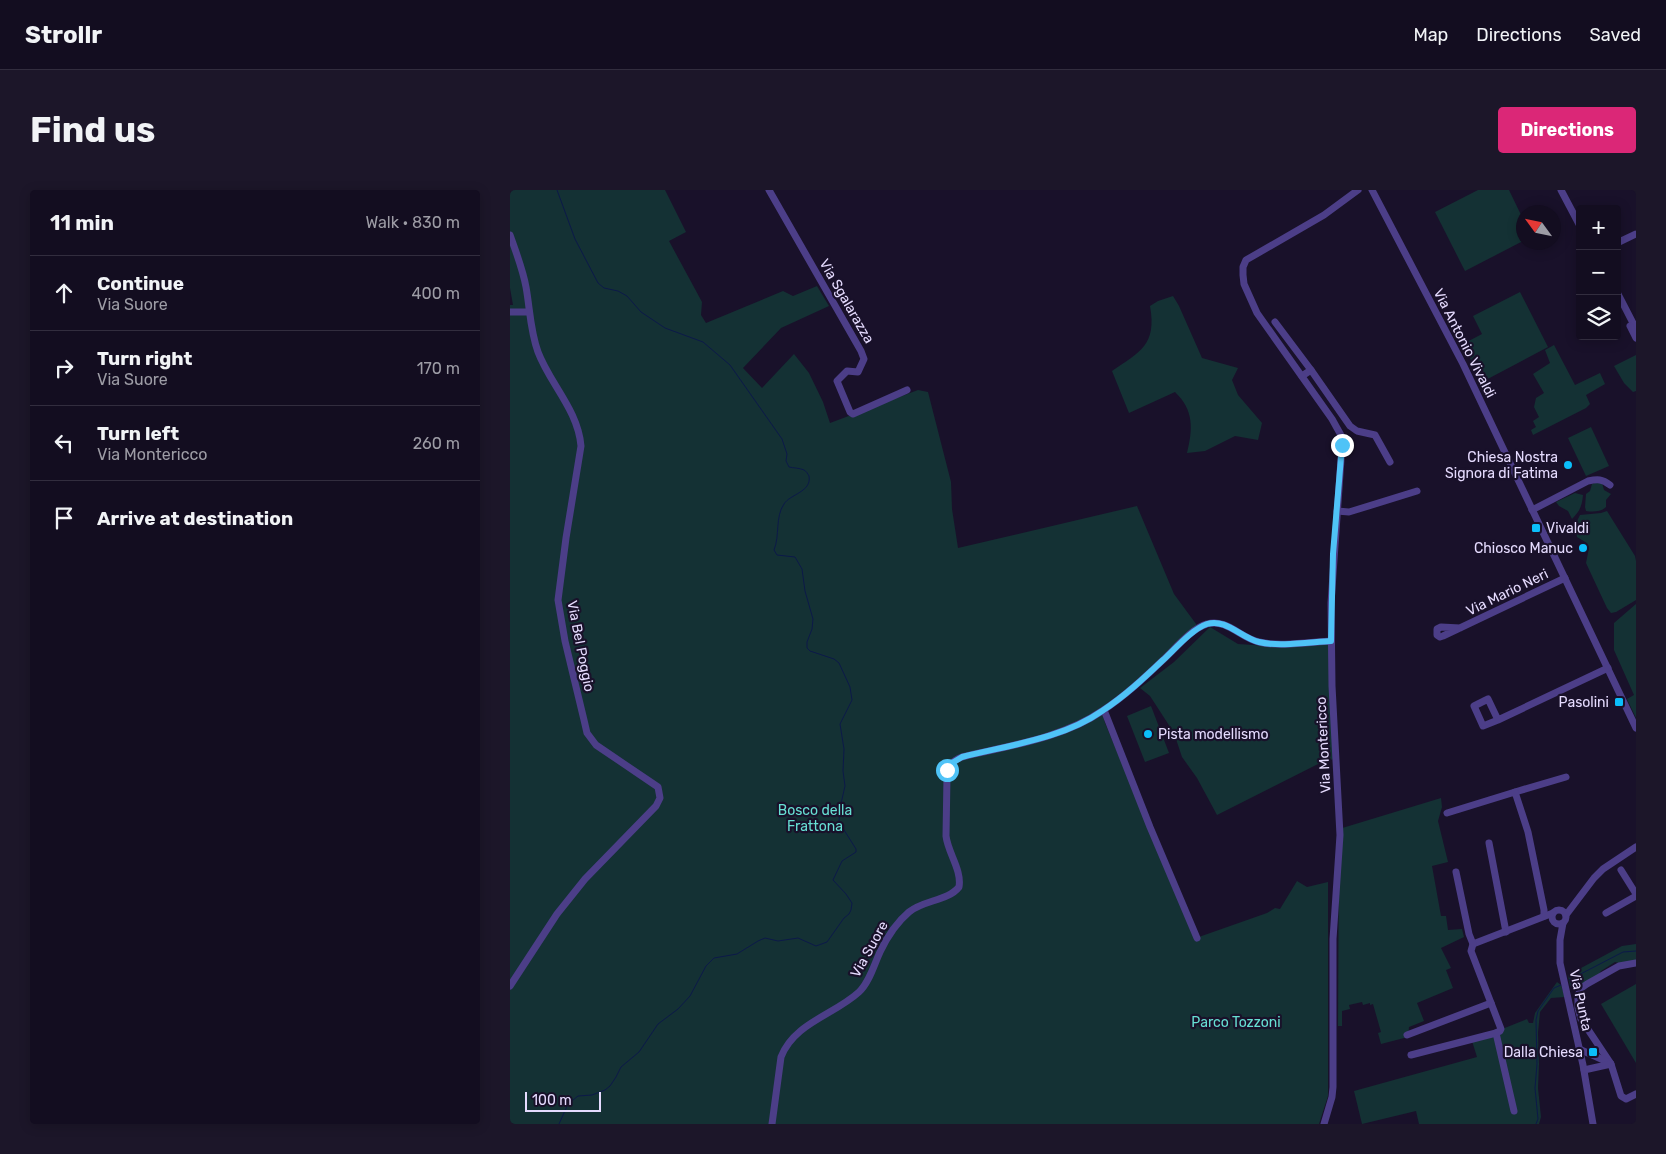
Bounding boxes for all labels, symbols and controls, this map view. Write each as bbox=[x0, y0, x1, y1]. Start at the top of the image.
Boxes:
text: Strollr bbox=[25, 21, 102, 49]
text: Map bbox=[1413, 24, 1448, 46]
text: Directions bbox=[1476, 24, 1562, 46]
text: Saved bbox=[1590, 24, 1641, 46]
button: Directions bbox=[1498, 107, 1636, 153]
text: Find us bbox=[30, 109, 155, 151]
north arrow bbox=[1516, 205, 1561, 250]
map controls bbox=[1576, 205, 1621, 340]
button: + bbox=[1576, 205, 1621, 250]
text: 11 min bbox=[50, 210, 114, 235]
text: Walk · 830 m bbox=[366, 213, 460, 232]
button: − bbox=[1576, 250, 1621, 295]
street label: Via Sgalarazza bbox=[816, 256, 878, 346]
text: Continue bbox=[97, 272, 184, 295]
icon: ahead bbox=[50, 279, 78, 307]
text: 400 m bbox=[412, 284, 460, 303]
street label: Via Antonio Vivaldi bbox=[1430, 286, 1499, 401]
text: Via Suore bbox=[97, 295, 168, 314]
button: layers bbox=[1576, 295, 1621, 340]
text: Turn right bbox=[97, 347, 192, 370]
icon: right bbox=[50, 354, 78, 382]
text: 170 m bbox=[417, 359, 460, 378]
text: Via Suore bbox=[97, 370, 168, 389]
text: Turn left bbox=[97, 422, 179, 445]
icon: left bbox=[50, 429, 78, 457]
text: 260 m bbox=[413, 434, 460, 453]
route end bbox=[1331, 434, 1354, 457]
text: Via Montericco bbox=[97, 445, 208, 464]
place label: Chiesa Nostra Signora di Fatima bbox=[1445, 449, 1558, 482]
marker: Chiesa Nostra Signora di Fatima bbox=[1562, 459, 1574, 471]
icon: arrive bbox=[50, 504, 78, 532]
text: Arrive at destination bbox=[97, 507, 293, 530]
place label: Vivaldi bbox=[1546, 520, 1589, 537]
marker: Vivaldi bbox=[1530, 522, 1542, 534]
place label: Chiosco Manuc bbox=[1474, 540, 1573, 557]
marker: Chiosco Manuc bbox=[1577, 542, 1589, 554]
street label: Via Mario Neri bbox=[1464, 565, 1551, 620]
street label: Via Bel Poggio bbox=[563, 599, 598, 693]
place label: Pasolini bbox=[1559, 694, 1609, 711]
street label: Via Montericco bbox=[1312, 696, 1335, 794]
marker: Pasolini bbox=[1613, 696, 1625, 708]
place label: Pista modellismo bbox=[1158, 726, 1269, 743]
marker: Pista modellismo bbox=[1142, 728, 1154, 740]
route start bbox=[936, 759, 959, 782]
park label: Bosco della Frattona bbox=[778, 802, 852, 835]
street label: Via Suore bbox=[847, 918, 892, 980]
street label: Via Punta bbox=[1566, 968, 1595, 1033]
park label: Parco Tozzoni bbox=[1191, 1014, 1281, 1031]
place label: Dalla Chiesa bbox=[1504, 1044, 1583, 1061]
marker: Dalla Chiesa bbox=[1587, 1046, 1599, 1058]
scale bar bbox=[525, 1089, 601, 1112]
text: 100 m bbox=[532, 1092, 572, 1109]

